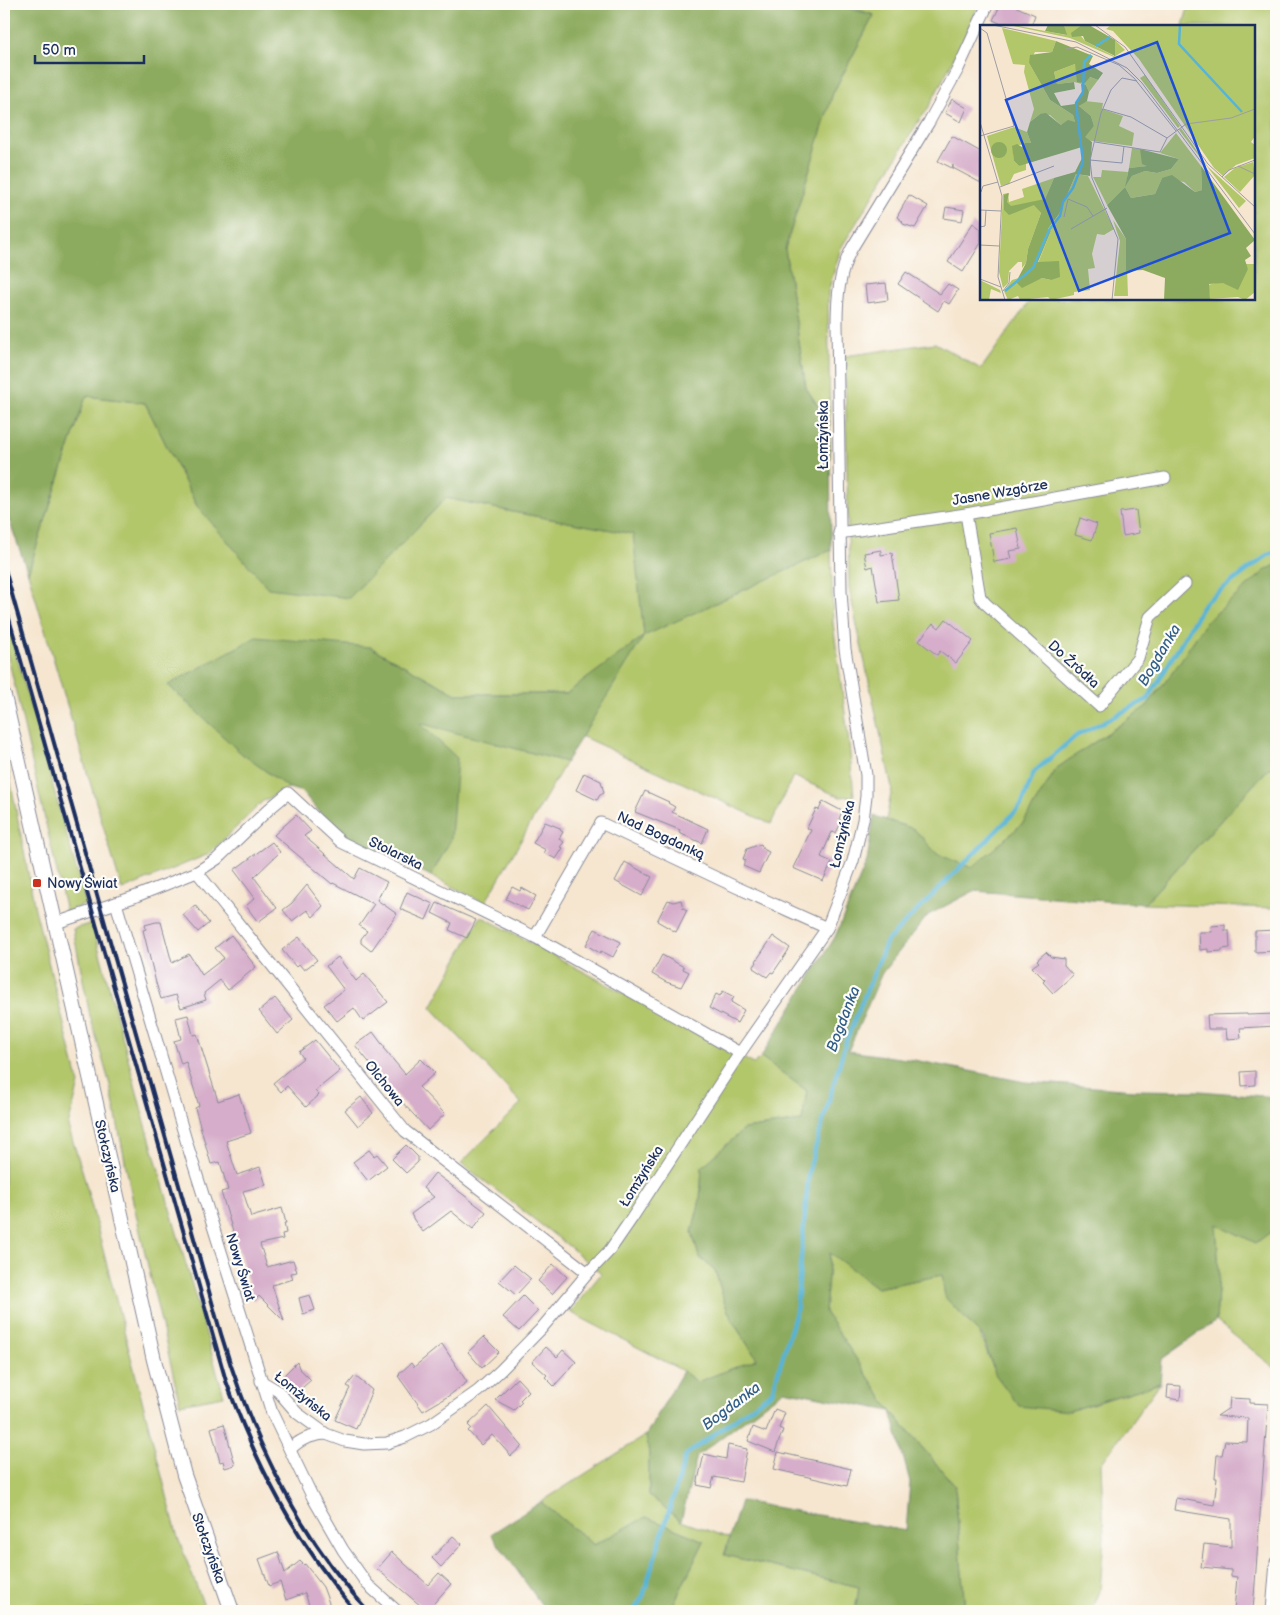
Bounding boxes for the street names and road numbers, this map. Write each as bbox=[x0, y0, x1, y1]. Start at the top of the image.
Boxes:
street label: Łomżyńska bbox=[815, 400, 832, 470]
street label: Jasne Wzgórze bbox=[951, 476, 1049, 509]
street label: Do Źródła bbox=[1044, 636, 1104, 692]
street label: Łomżyńska bbox=[826, 798, 859, 870]
street label: Nad Bogdanką bbox=[614, 808, 708, 864]
street label: Stolarska bbox=[366, 833, 426, 874]
street label: Olchowa bbox=[361, 1057, 408, 1110]
street label: Stołczyńska bbox=[91, 1118, 124, 1194]
street label: Łomżyńska bbox=[616, 1142, 667, 1210]
street label: Nowy Świat bbox=[222, 1231, 260, 1304]
street label: Łomżyńska bbox=[270, 1368, 335, 1425]
street label: Stołczyńska bbox=[188, 1510, 229, 1586]

